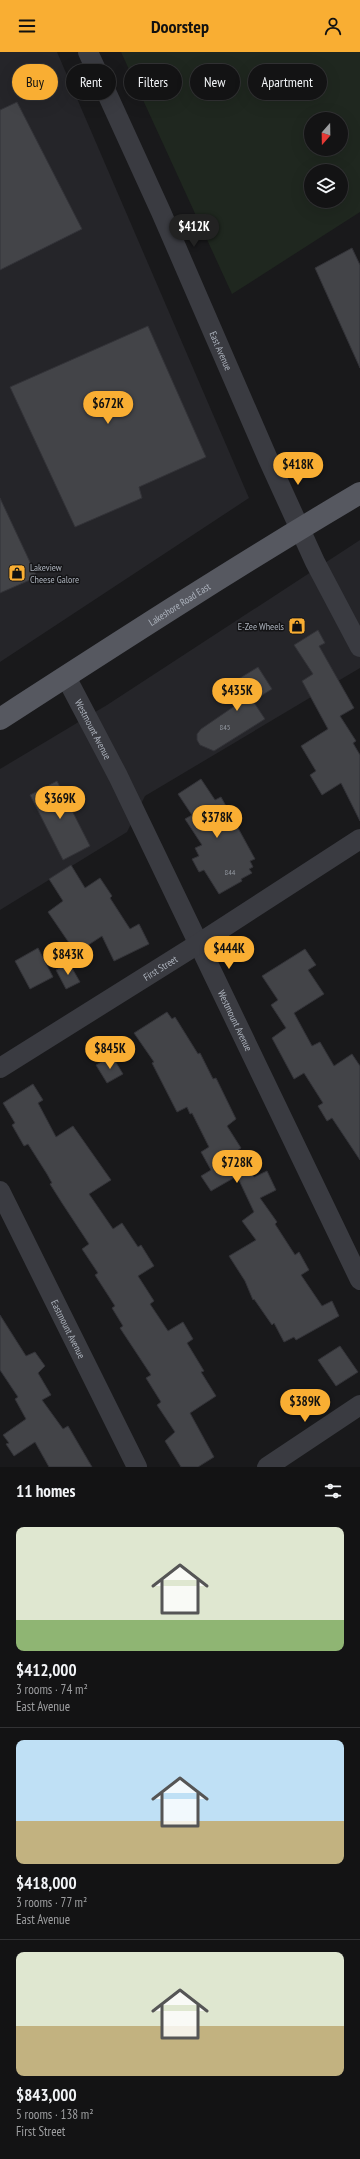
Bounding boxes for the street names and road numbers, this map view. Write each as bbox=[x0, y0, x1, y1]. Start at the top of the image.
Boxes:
street label: East Avenue bbox=[207, 329, 235, 372]
street label: Lakeshore Road East bbox=[146, 579, 213, 628]
street label: Westmount Avenue bbox=[72, 697, 115, 762]
street label: First Street bbox=[141, 952, 180, 983]
street label: Westmount Avenue bbox=[215, 988, 256, 1053]
street label: Eastmount Avenue bbox=[48, 1297, 89, 1360]

